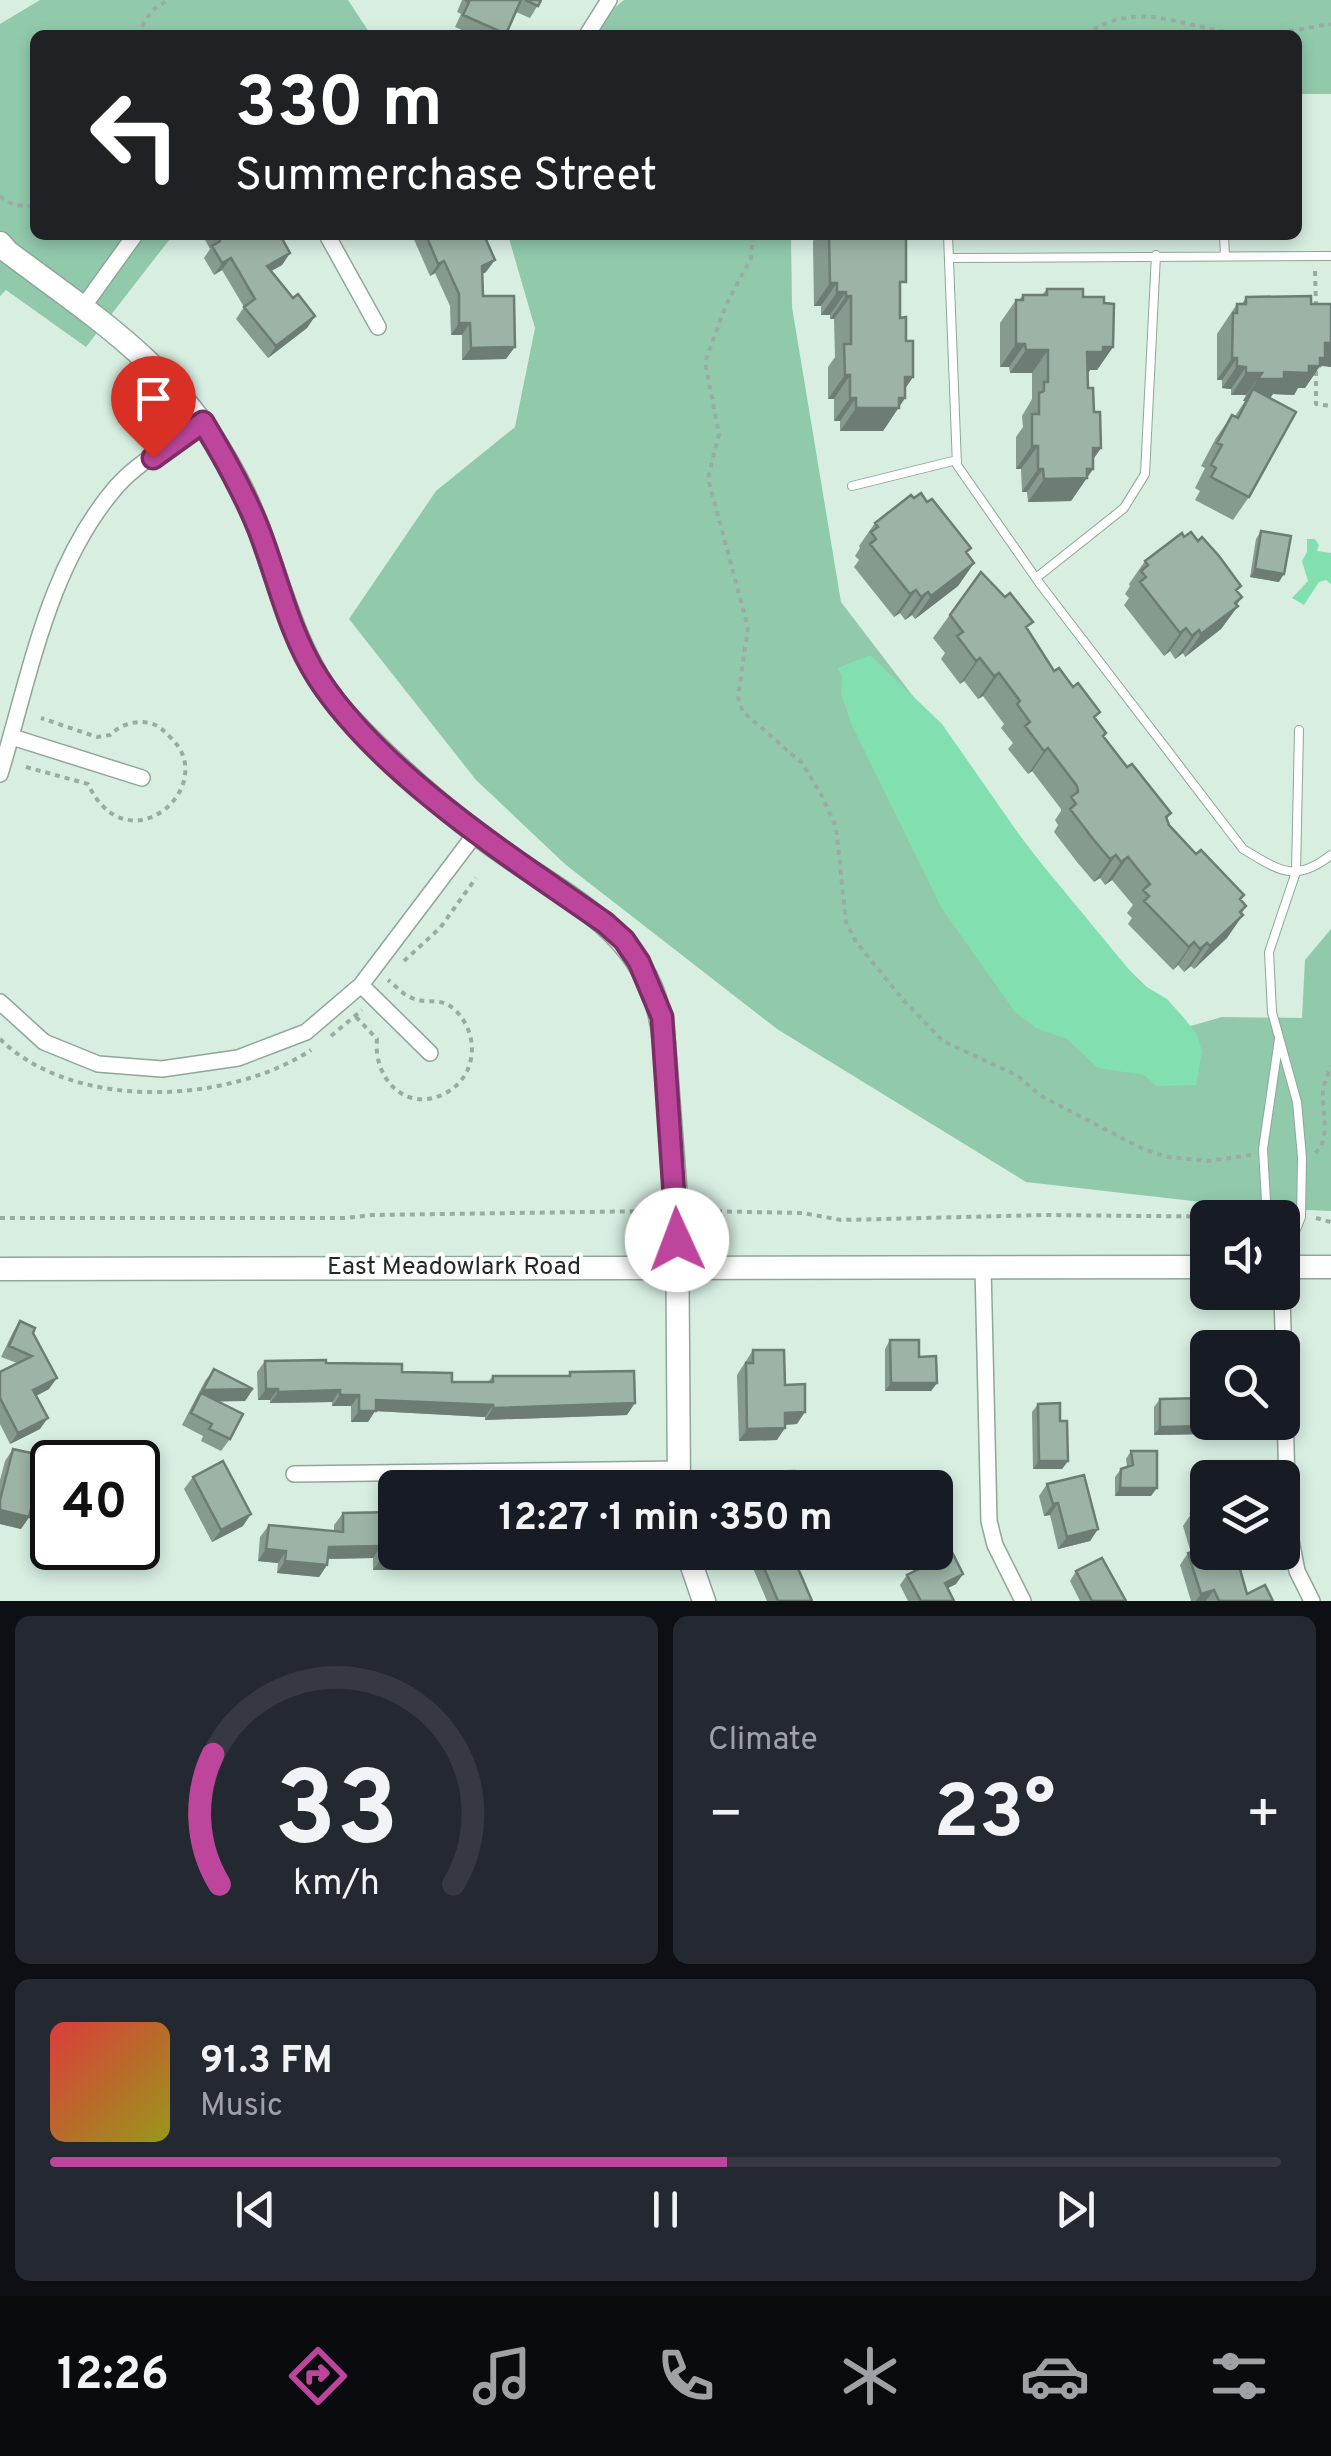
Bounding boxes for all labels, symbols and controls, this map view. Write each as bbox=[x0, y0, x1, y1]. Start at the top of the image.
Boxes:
text: 330 m bbox=[235, 62, 443, 151]
icon: left bbox=[70, 70, 200, 200]
text: Summerchase Street bbox=[235, 149, 657, 206]
pin bbox=[111, 356, 196, 459]
icon: arrive bbox=[126, 371, 181, 426]
position arrow bbox=[625, 1188, 729, 1292]
map controls bbox=[1190, 1200, 1300, 1570]
button: sound bbox=[1190, 1200, 1300, 1310]
street label: East Meadowlark Road bbox=[327, 1252, 581, 1284]
button: search bbox=[1190, 1330, 1300, 1440]
speed limit sign: 40 bbox=[30, 1440, 160, 1570]
button: layers bbox=[1190, 1460, 1300, 1570]
text: 12:27 · 1 min · 350 m bbox=[499, 1495, 832, 1544]
text: Climate bbox=[708, 1721, 818, 1761]
text: 33 bbox=[274, 1750, 399, 1882]
text: 23° bbox=[933, 1769, 1056, 1864]
text: − bbox=[708, 1782, 743, 1852]
text: + bbox=[1246, 1782, 1281, 1852]
text: km/h bbox=[293, 1862, 380, 1908]
text: 91.3 FM bbox=[200, 2038, 333, 2087]
text: Music bbox=[200, 2087, 283, 2127]
icon: previous bbox=[228, 2182, 283, 2237]
icon: pause bbox=[638, 2182, 693, 2237]
icon: next bbox=[1048, 2182, 1103, 2237]
icon: directions bbox=[283, 2341, 353, 2411]
icon: music bbox=[467, 2341, 537, 2411]
icon: phone bbox=[651, 2341, 721, 2411]
icon: climate bbox=[835, 2341, 905, 2411]
icon: car bbox=[1020, 2341, 1090, 2411]
icon: filters bbox=[1204, 2341, 1274, 2411]
text: 12:26 bbox=[57, 2348, 169, 2405]

